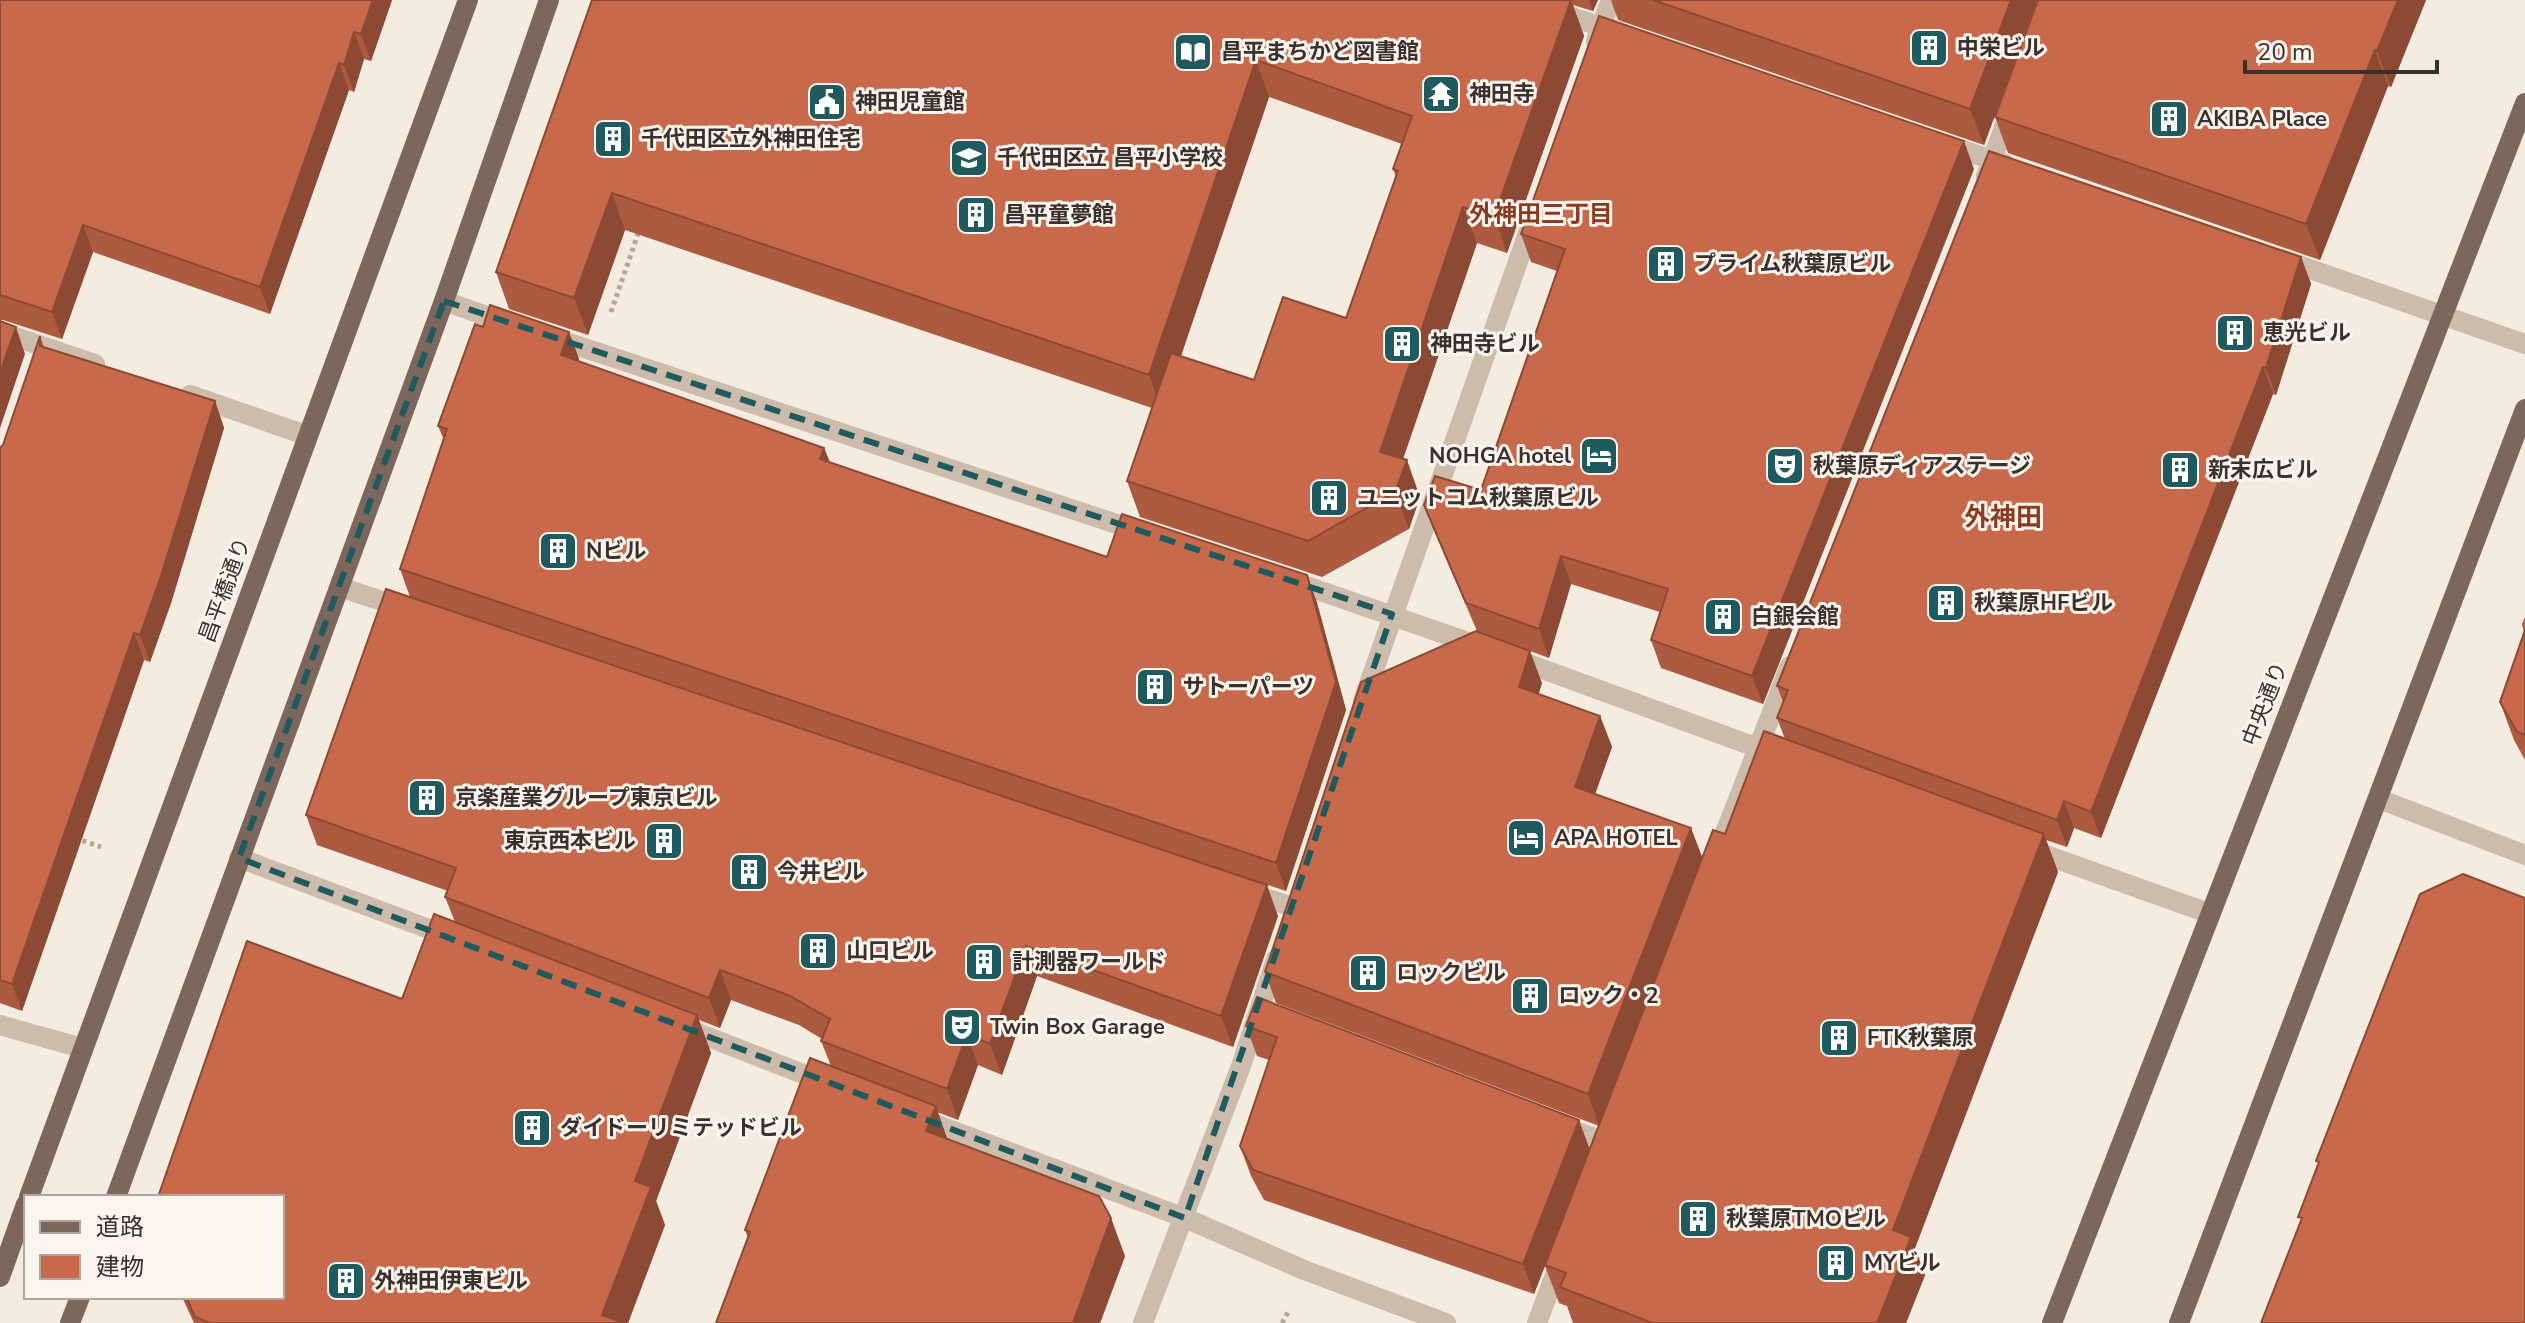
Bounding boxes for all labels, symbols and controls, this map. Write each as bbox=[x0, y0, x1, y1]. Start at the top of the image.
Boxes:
scale bar bbox=[2245, 24, 2437, 74]
building icon: 中栄ビル bbox=[1908, 27, 1950, 69]
library icon: 昌平まちかど図書館 bbox=[1172, 31, 1214, 73]
place label: 中栄ビル bbox=[1957, 33, 2045, 63]
text: 20 m bbox=[2257, 36, 2313, 68]
place label: 昌平まちかど図書館 bbox=[1221, 37, 1419, 67]
temple icon: 神田寺 bbox=[1420, 73, 1462, 115]
place label: 神田寺 bbox=[1469, 79, 1535, 109]
public building icon: 神田児童館 bbox=[806, 81, 848, 123]
place label: 神田児童館 bbox=[855, 87, 965, 117]
building icon: AKIBA Place bbox=[2148, 98, 2190, 140]
place label: AKIBA Place bbox=[2197, 104, 2327, 134]
building icon: 千代田区立外神田住宅 bbox=[592, 118, 634, 160]
place label: 千代田区立外神田住宅 bbox=[641, 124, 861, 154]
school or university icon: 千代田区立 昌平小学校 bbox=[948, 137, 990, 179]
place label: 千代田区立 昌平小学校 bbox=[997, 143, 1223, 173]
building icon: 昌平童夢館 bbox=[955, 194, 997, 236]
district label: 外神田三丁目 bbox=[1469, 198, 1613, 230]
place label: 昌平童夢館 bbox=[1004, 200, 1114, 230]
building icon: プライム秋葉原ビル bbox=[1645, 243, 1687, 285]
place label: プライム秋葉原ビル bbox=[1694, 249, 1892, 279]
building icon: 恵光ビル bbox=[2214, 312, 2256, 354]
place label: 恵光ビル bbox=[2263, 318, 2351, 348]
building icon: 神田寺ビル bbox=[1381, 323, 1423, 365]
place label: 神田寺ビル bbox=[1430, 329, 1540, 359]
hotel icon: NOHGA hotel bbox=[1578, 435, 1620, 477]
place label: NOHGA hotel bbox=[1429, 441, 1571, 471]
theatre icon: 秋葉原ディアステージ bbox=[1764, 445, 1806, 487]
building icon: 新末広ビル bbox=[2159, 449, 2201, 491]
place label: 秋葉原ディアステージ bbox=[1813, 451, 2031, 481]
place label: 新末広ビル bbox=[2208, 455, 2318, 485]
building icon: ユニットコム秋葉原ビル bbox=[1308, 477, 1350, 519]
place label: ユニットコム秋葉原ビル bbox=[1357, 483, 1599, 513]
district label: 外神田 bbox=[1964, 500, 2042, 535]
building icon: Nビル bbox=[537, 530, 579, 572]
street label: 昌平橋通り bbox=[192, 533, 258, 647]
place label: Nビル bbox=[586, 536, 646, 566]
building icon: 秋葉原HFビル bbox=[1925, 582, 1967, 624]
place label: 秋葉原HFビル bbox=[1974, 588, 2113, 618]
building icon: 白銀会館 bbox=[1702, 596, 1744, 638]
place label: 白銀会館 bbox=[1751, 602, 1839, 632]
street label: 中央通り bbox=[2235, 658, 2295, 750]
building icon: サトーパーツ bbox=[1134, 666, 1176, 708]
place label: サトーパーツ bbox=[1183, 672, 1314, 702]
building icon: 京楽産業グループ東京ビル bbox=[406, 777, 448, 819]
place label: 京楽産業グループ東京ビル bbox=[455, 783, 718, 813]
hotel icon: APA HOTEL bbox=[1505, 817, 1547, 859]
building icon: 東京西本ビル bbox=[643, 820, 685, 862]
place label: APA HOTEL bbox=[1554, 823, 1678, 853]
place label: 東京西本ビル bbox=[504, 826, 636, 856]
building icon: 今井ビル bbox=[728, 851, 770, 893]
place label: 今井ビル bbox=[777, 857, 865, 887]
building icon: 山口ビル bbox=[797, 930, 839, 972]
place label: 山口ビル bbox=[846, 936, 934, 966]
building icon: 計測器ワールド bbox=[963, 941, 1005, 983]
place label: 計測器ワールド bbox=[1012, 947, 1166, 977]
building icon: ロックビル bbox=[1347, 952, 1389, 994]
place label: ロックビル bbox=[1396, 958, 1506, 988]
building icon: ロック・2 bbox=[1509, 975, 1551, 1017]
place label: ロック・2 bbox=[1558, 981, 1659, 1011]
theatre icon: Twin Box Garage bbox=[941, 1006, 983, 1048]
place label: Twin Box Garage bbox=[990, 1012, 1165, 1042]
building icon: FTK秋葉原 bbox=[1818, 1017, 1860, 1059]
place label: FTK秋葉原 bbox=[1867, 1023, 1974, 1053]
building icon: ダイドーリミテッドビル bbox=[511, 1107, 553, 1149]
place label: ダイドーリミテッドビル bbox=[560, 1113, 802, 1143]
legend bbox=[24, 1195, 284, 1299]
building icon: 秋葉原TMOビル bbox=[1677, 1198, 1719, 1240]
place label: 秋葉原TMOビル bbox=[1726, 1204, 1886, 1234]
text: 道路 bbox=[96, 1211, 144, 1243]
building icon: MYビル bbox=[1815, 1242, 1857, 1284]
place label: MYビル bbox=[1864, 1248, 1941, 1278]
text: 建物 bbox=[96, 1251, 144, 1283]
building icon: 外神田伊東ビル bbox=[325, 1260, 367, 1302]
place label: 外神田伊東ビル bbox=[374, 1266, 528, 1296]

